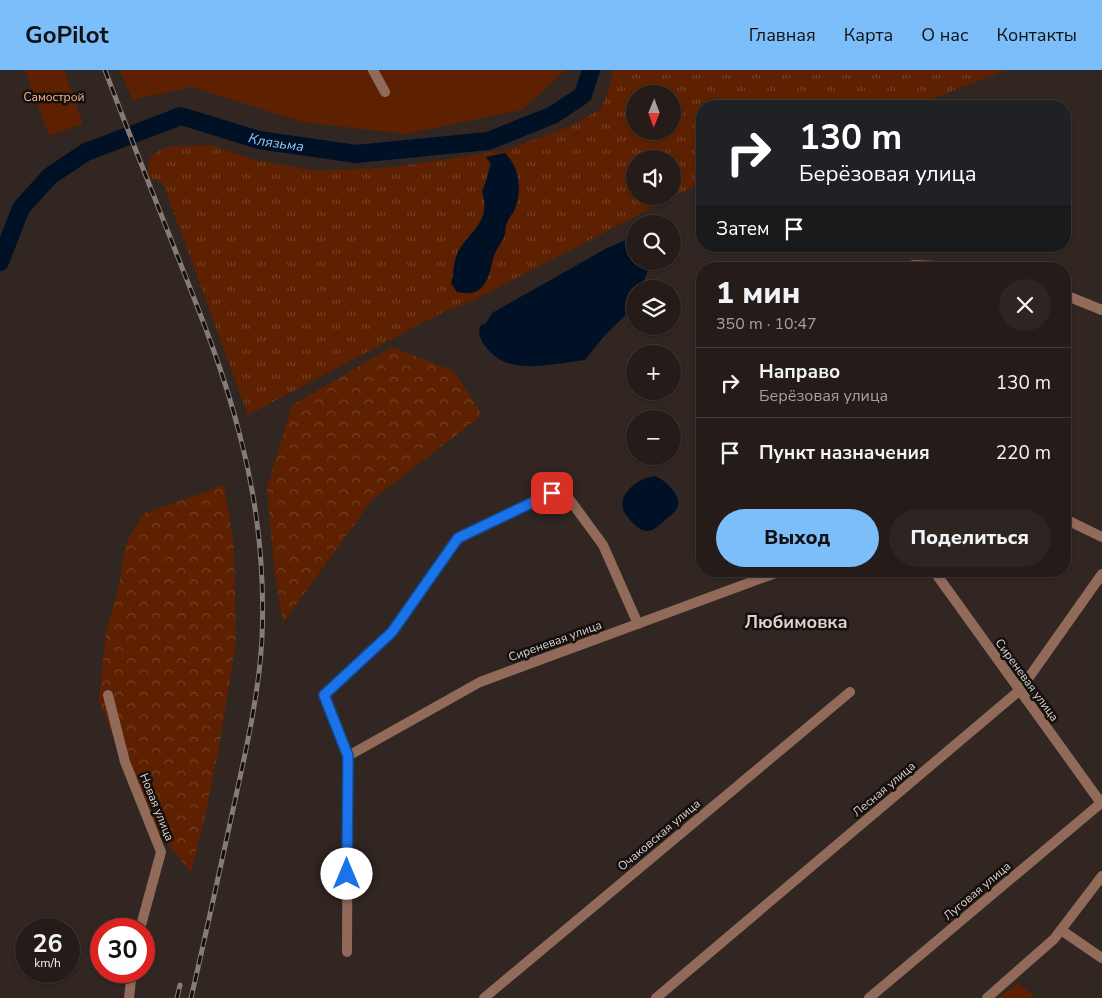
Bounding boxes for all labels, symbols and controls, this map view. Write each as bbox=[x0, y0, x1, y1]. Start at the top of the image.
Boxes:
text: GoPilot bbox=[25, 19, 109, 51]
text: Главная bbox=[749, 23, 816, 47]
text: Карта bbox=[844, 23, 893, 47]
text: О нас bbox=[921, 23, 969, 47]
text: Контакты bbox=[997, 23, 1077, 47]
north arrow bbox=[626, 85, 681, 140]
map controls bbox=[626, 85, 681, 465]
park label: Самострой bbox=[23, 89, 85, 105]
text: 130 m bbox=[799, 114, 902, 161]
icon: right bbox=[716, 120, 781, 185]
water label: Клязьма bbox=[246, 128, 305, 156]
button: sound bbox=[626, 150, 681, 205]
text: Берёзовая улица bbox=[799, 159, 977, 189]
button: search bbox=[626, 215, 681, 270]
icon: arrive bbox=[780, 215, 808, 243]
text: Затем bbox=[716, 216, 770, 242]
text: 1 мин bbox=[716, 273, 800, 314]
button: close bbox=[999, 279, 1051, 331]
button: layers bbox=[626, 280, 681, 335]
text: 350 m · 10:47 bbox=[716, 313, 817, 335]
button: + bbox=[626, 345, 681, 400]
text: Направо bbox=[759, 359, 840, 385]
icon: right bbox=[716, 369, 744, 397]
text: 130 m bbox=[996, 370, 1051, 396]
text: Берёзовая улица bbox=[759, 385, 888, 407]
button: − bbox=[626, 410, 681, 465]
icon: arrive bbox=[716, 439, 744, 467]
text: Пункт назначения bbox=[759, 440, 930, 466]
text: 220 m bbox=[996, 440, 1051, 466]
pin bbox=[531, 472, 573, 514]
icon: arrive bbox=[538, 479, 566, 507]
button: Выход bbox=[716, 509, 879, 567]
button: Поделиться bbox=[889, 509, 1051, 567]
district label: Любимовка bbox=[744, 610, 848, 634]
street label: Сиреневая улица bbox=[506, 617, 604, 665]
street label: Сиреневая улица bbox=[992, 636, 1062, 724]
street label: Лесная улица bbox=[849, 758, 919, 820]
street label: Новая улица bbox=[136, 771, 178, 843]
street label: Очаковская улица bbox=[614, 796, 704, 874]
position arrow bbox=[320, 847, 372, 899]
street label: Луговая улица bbox=[940, 858, 1014, 924]
speed limit sign: 30 bbox=[90, 918, 155, 983]
text: 26 bbox=[32, 927, 63, 961]
text: km/h bbox=[34, 955, 61, 971]

